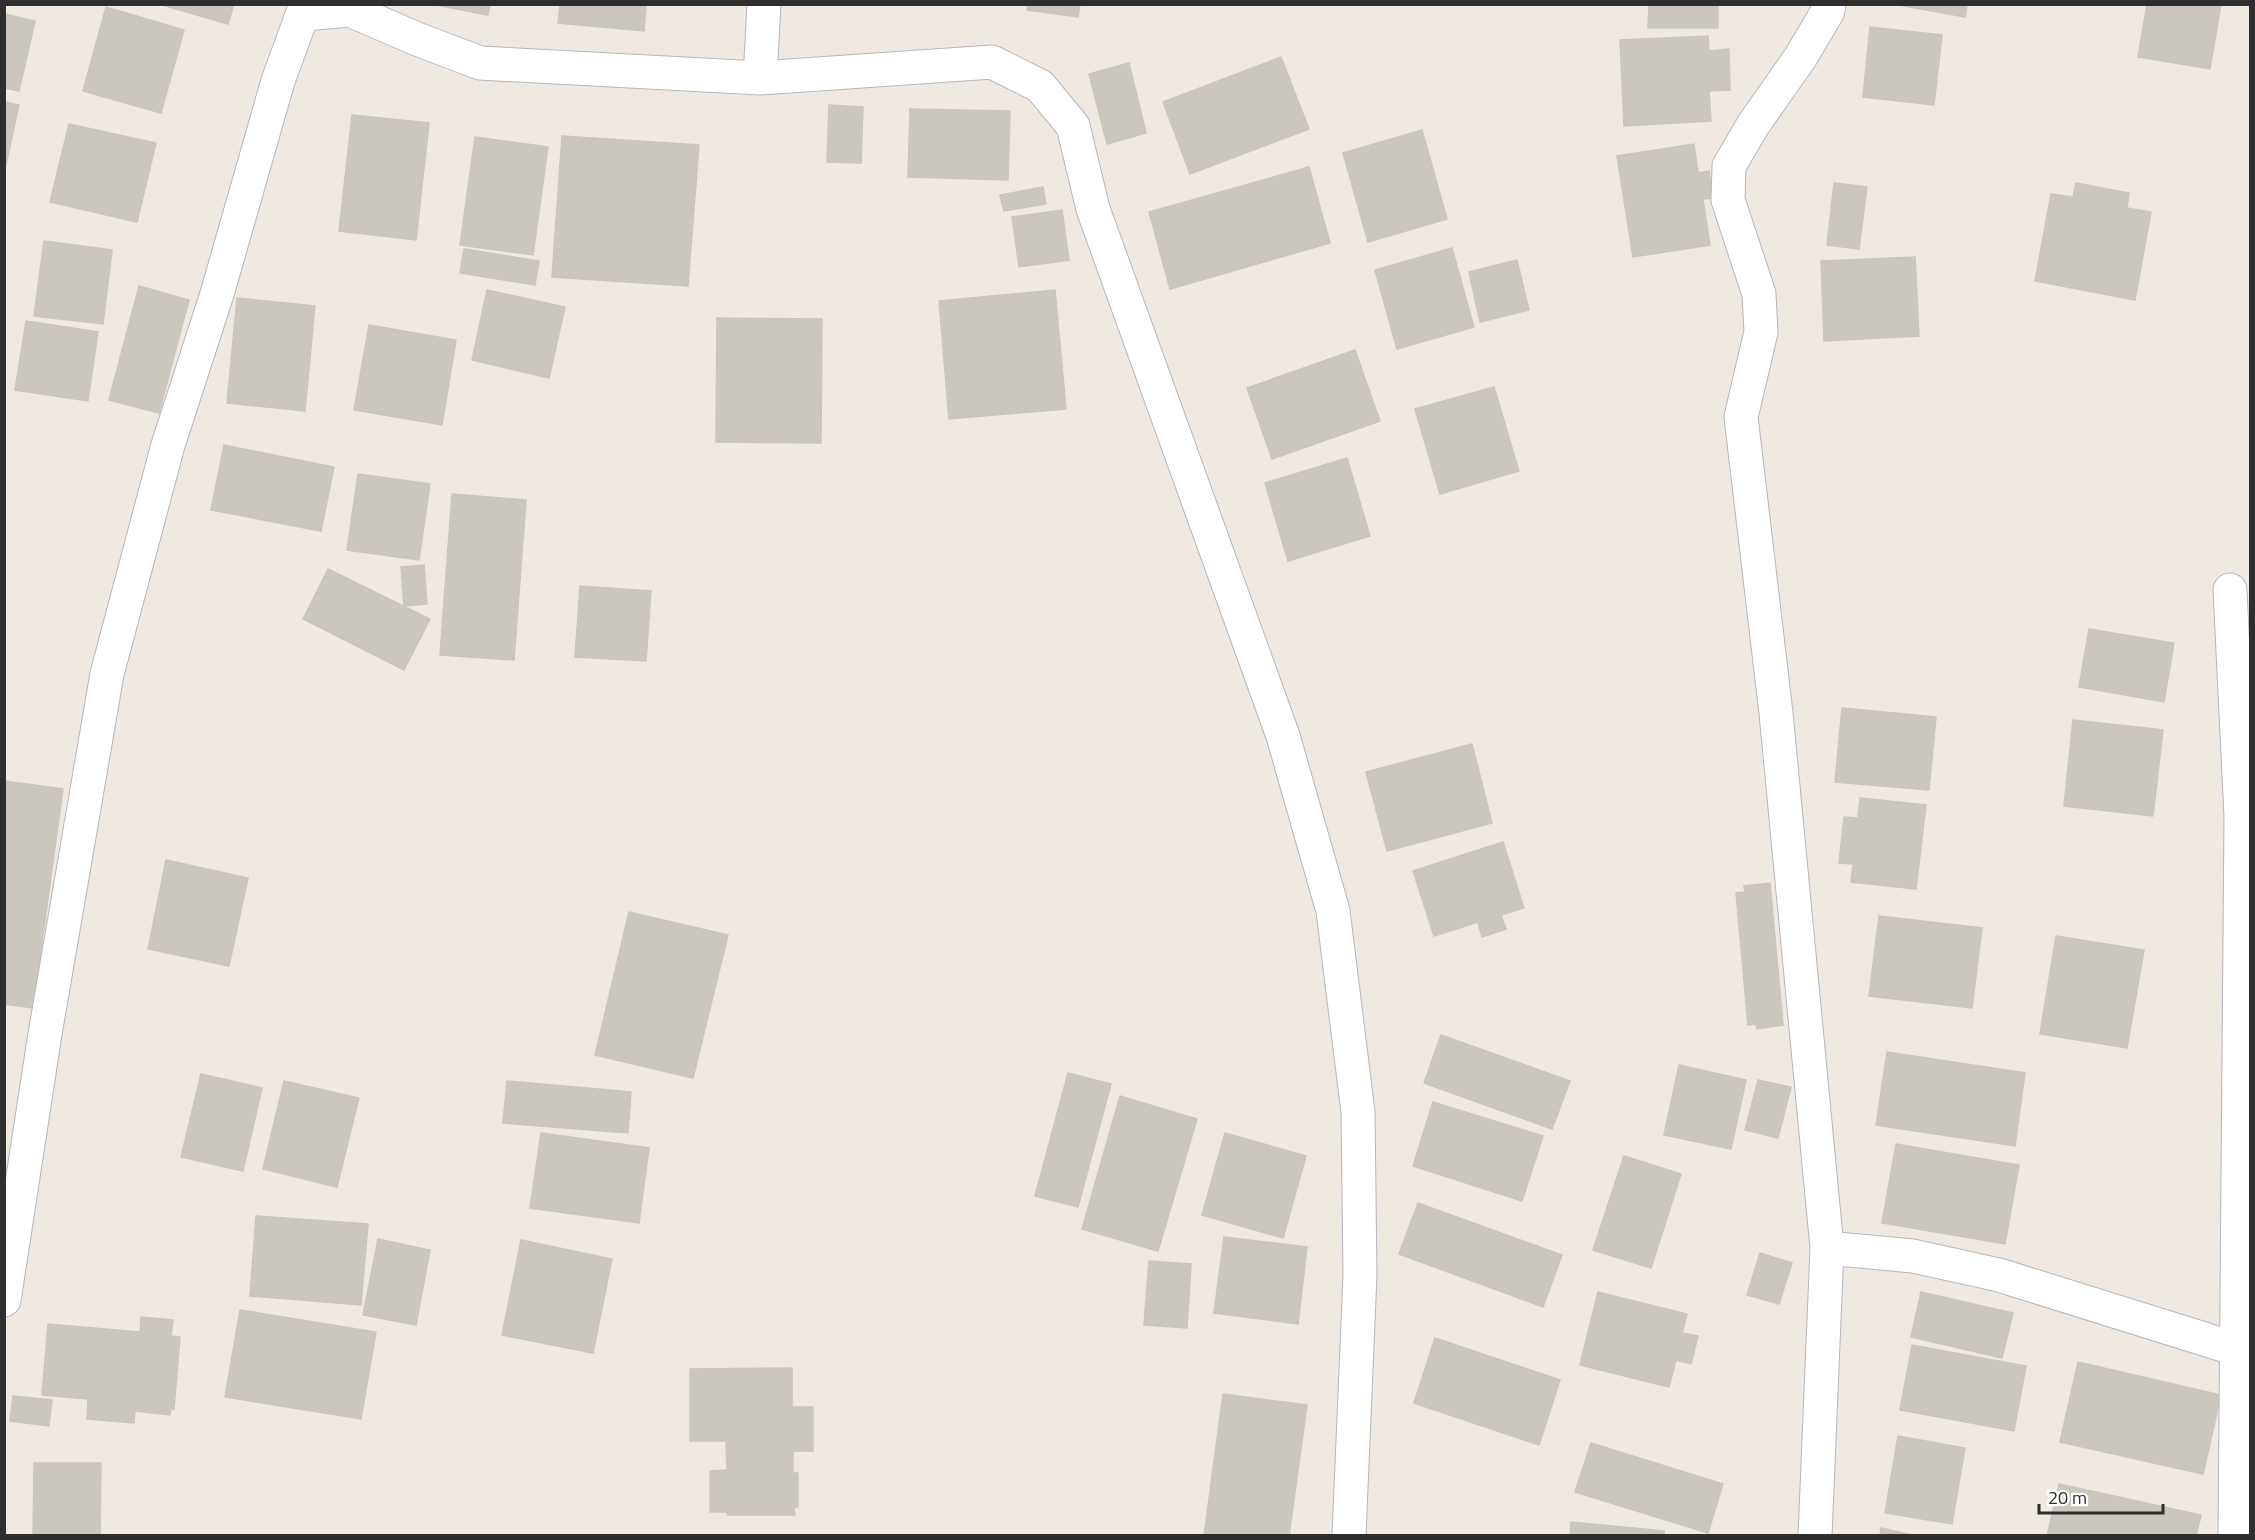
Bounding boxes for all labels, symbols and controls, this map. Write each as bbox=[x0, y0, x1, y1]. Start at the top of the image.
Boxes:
scale bar bbox=[2039, 1477, 2164, 1515]
text: 20 m bbox=[2048, 1484, 2087, 1511]

